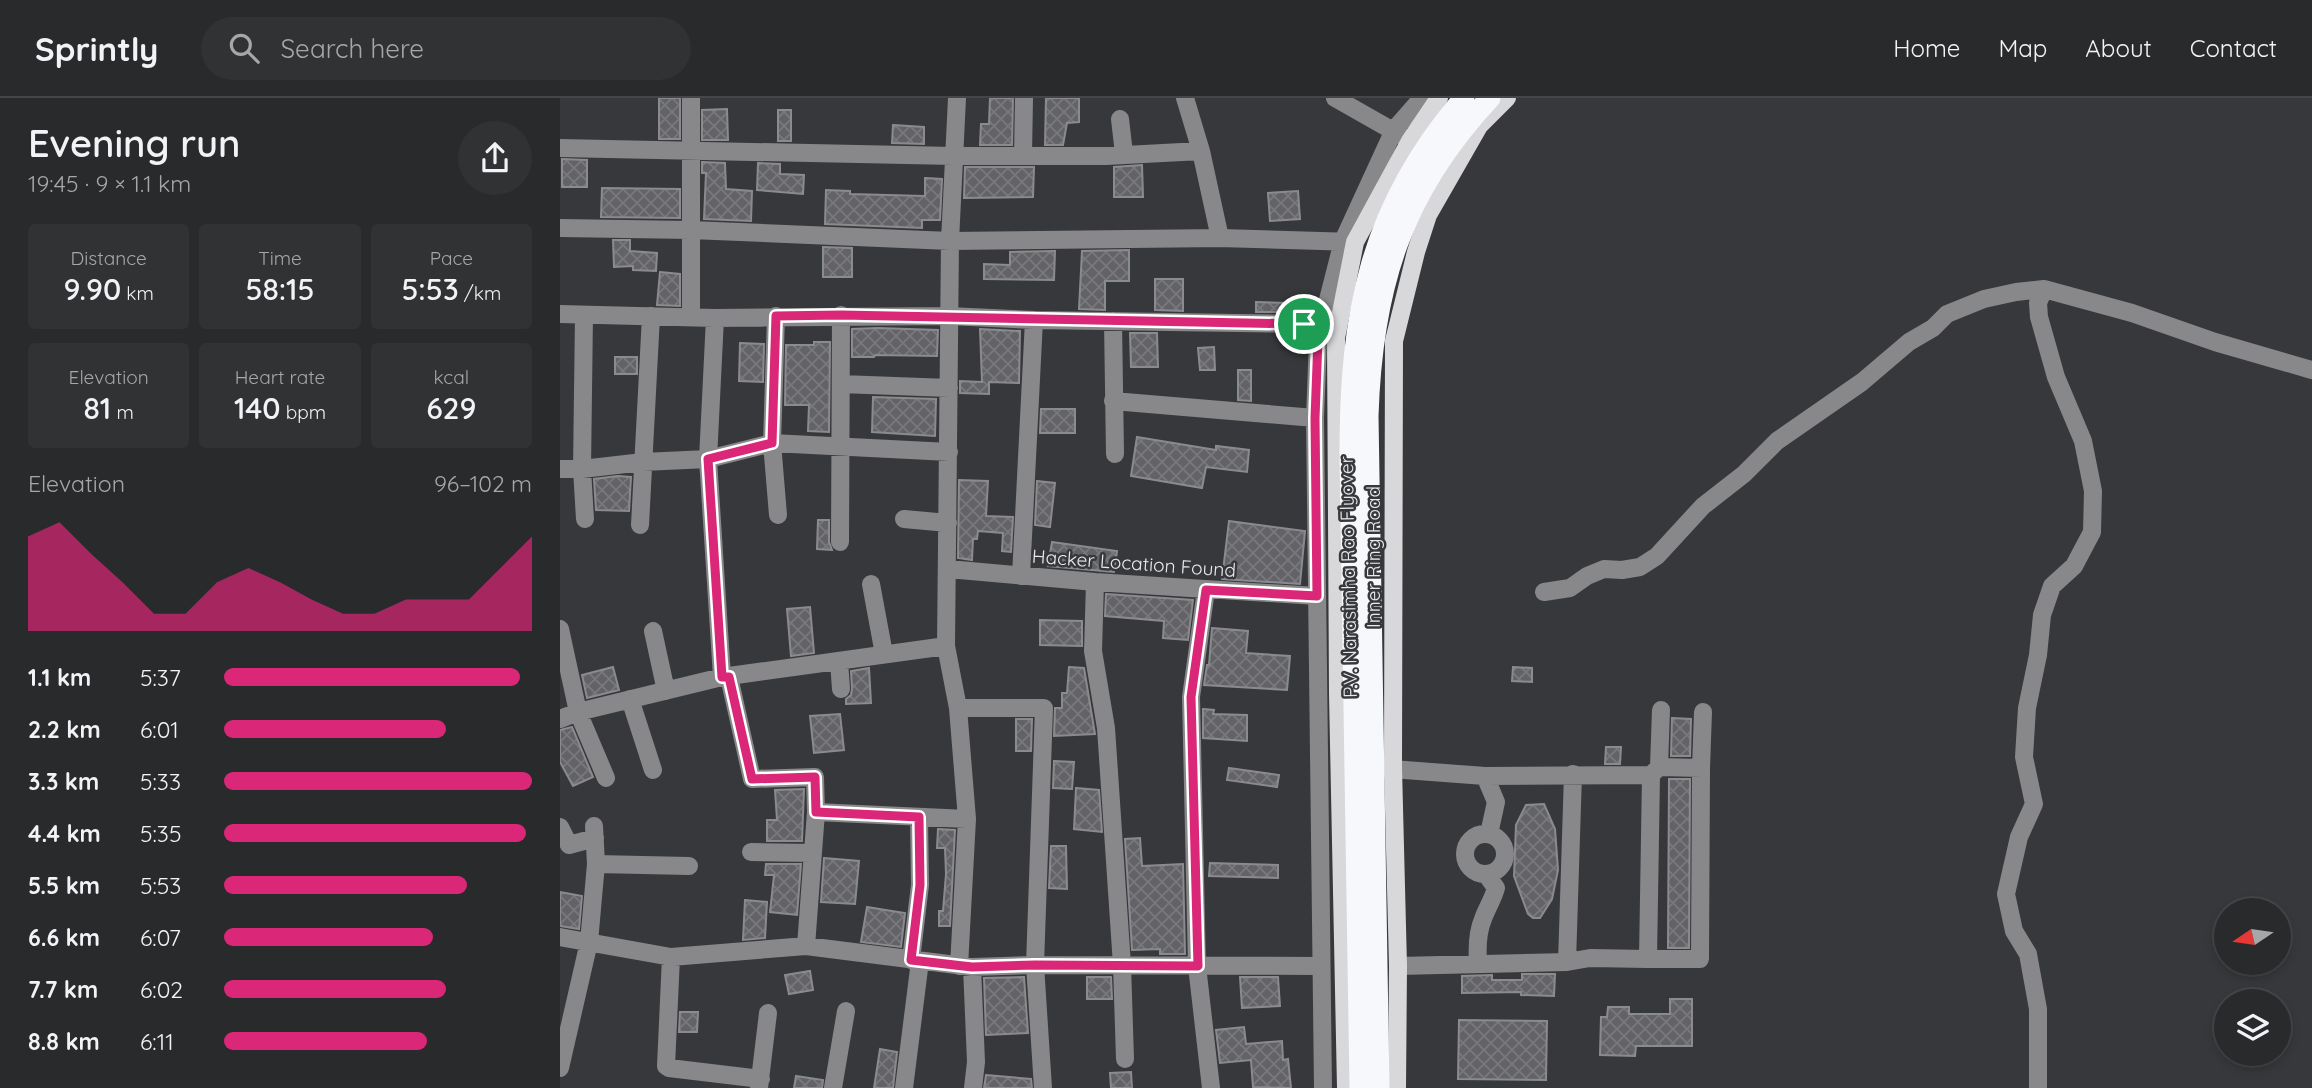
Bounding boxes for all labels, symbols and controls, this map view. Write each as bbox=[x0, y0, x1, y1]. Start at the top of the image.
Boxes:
search box bbox=[201, 17, 691, 80]
text: Sprintly bbox=[35, 28, 159, 69]
icon: search bbox=[225, 29, 263, 67]
text: Search here bbox=[281, 32, 424, 65]
text: Home bbox=[1893, 33, 1960, 63]
text: Map bbox=[1998, 33, 2047, 63]
text: About bbox=[2085, 33, 2152, 63]
text: Contact bbox=[2190, 33, 2277, 63]
text: Evening run bbox=[28, 119, 241, 167]
button: share bbox=[458, 121, 532, 195]
text: 19:45 · 9 × 1.1 km bbox=[28, 169, 191, 198]
text: Distance bbox=[71, 246, 147, 270]
text: Time bbox=[258, 246, 302, 270]
text: Pace bbox=[430, 246, 473, 270]
text: 9.90 bbox=[63, 270, 121, 308]
text: 58:15 bbox=[245, 270, 315, 308]
text: 5:53 bbox=[401, 270, 459, 308]
text: km bbox=[121, 281, 154, 305]
text: /km bbox=[459, 281, 501, 305]
pin bbox=[1274, 294, 1334, 354]
icon: arrive bbox=[1285, 305, 1323, 343]
text: Elevation bbox=[69, 365, 149, 389]
text: Heart rate bbox=[235, 365, 325, 389]
text: kcal bbox=[434, 365, 469, 389]
text: 81 bbox=[83, 389, 111, 427]
text: 140 bbox=[234, 389, 281, 427]
text: 629 bbox=[426, 389, 476, 427]
text: m bbox=[111, 400, 134, 424]
text: bpm bbox=[281, 400, 326, 424]
street label: P.V. Narasimha Rao Flyover bbox=[1334, 455, 1362, 698]
text: Elevation bbox=[28, 469, 125, 498]
text: 96–102 m bbox=[434, 469, 532, 498]
street label: Inner Ring Road bbox=[1361, 486, 1385, 628]
street label: Hacker Location Found bbox=[1031, 544, 1237, 582]
text: 1.1 km bbox=[28, 663, 91, 692]
text: 5:37 bbox=[140, 663, 181, 692]
text: 2.2 km bbox=[28, 715, 101, 744]
text: 6:01 bbox=[140, 715, 179, 744]
text: 3.3 km bbox=[28, 767, 99, 796]
text: 5:33 bbox=[140, 767, 181, 796]
text: 4.4 km bbox=[28, 819, 101, 848]
text: 5:35 bbox=[140, 819, 181, 848]
text: 5.5 km bbox=[28, 871, 100, 900]
text: 5:53 bbox=[140, 871, 181, 900]
north arrow bbox=[2214, 898, 2291, 975]
map controls bbox=[2214, 898, 2291, 1066]
text: 6.6 km bbox=[28, 923, 100, 952]
text: 6:07 bbox=[140, 923, 181, 952]
text: 7.7 km bbox=[28, 975, 98, 1004]
text: 6:02 bbox=[140, 975, 183, 1004]
button: layers bbox=[2214, 989, 2291, 1066]
text: 8.8 km bbox=[28, 1027, 100, 1056]
text: 6:11 bbox=[140, 1027, 174, 1056]

